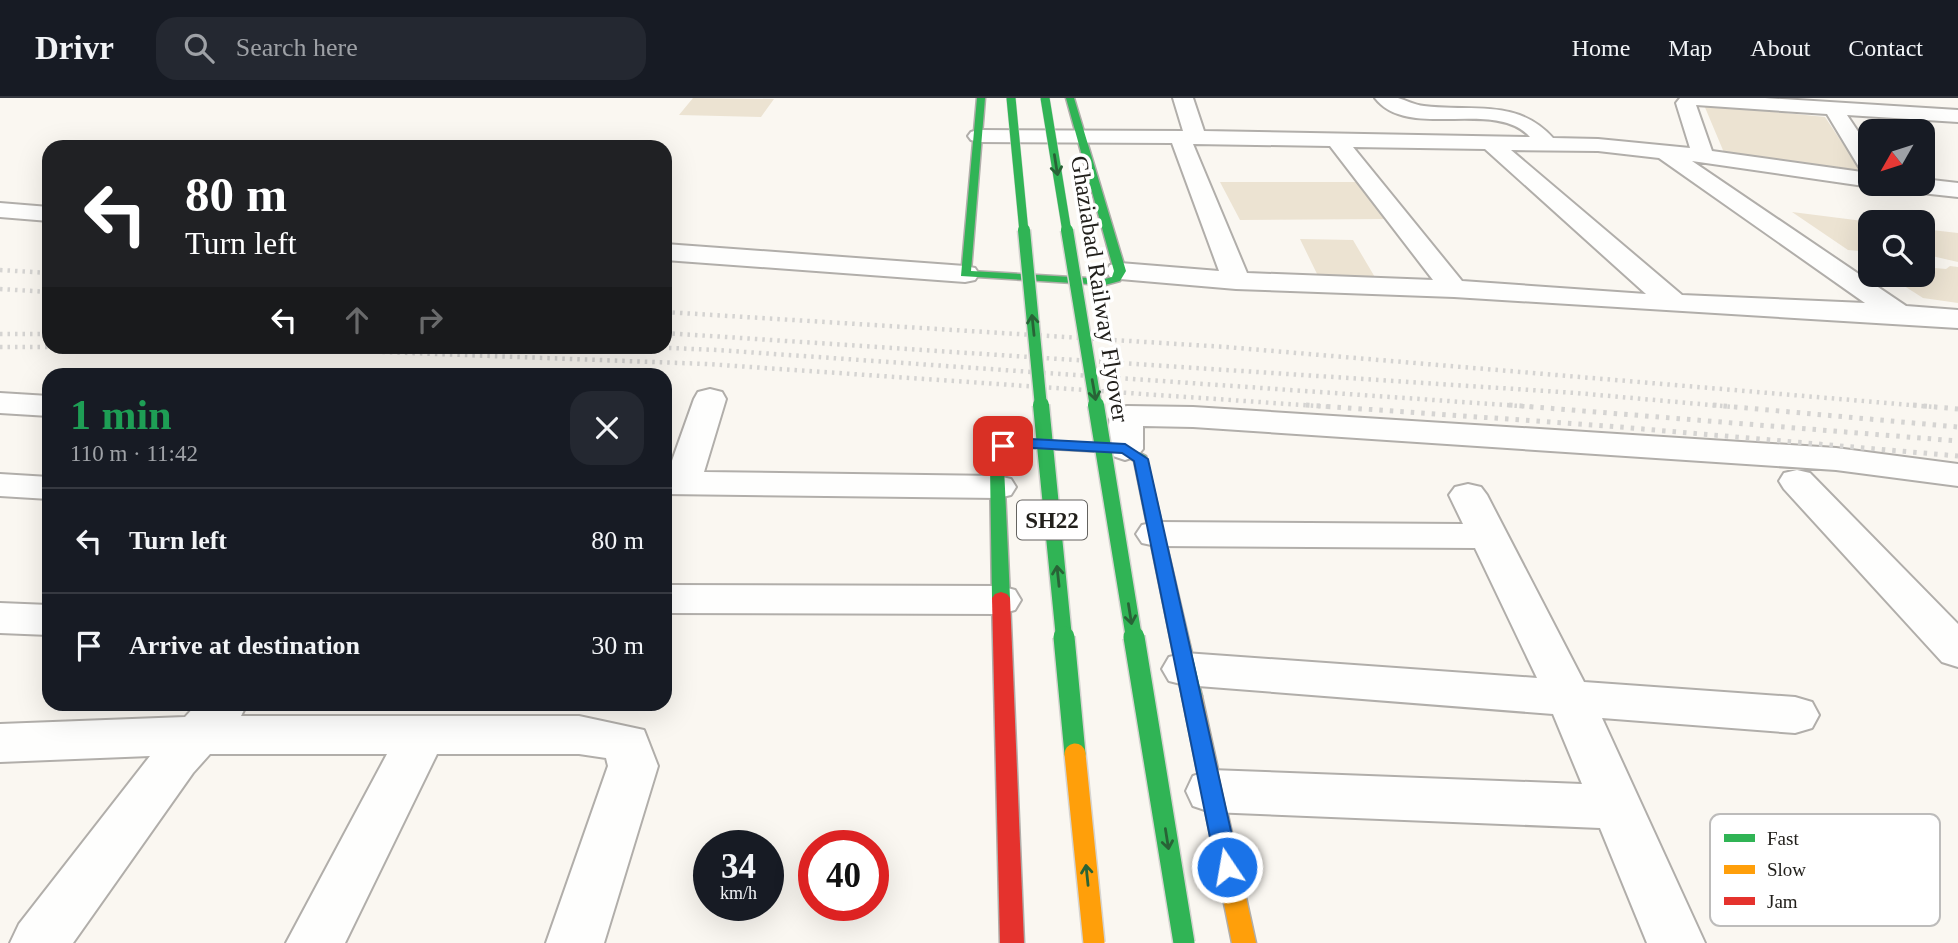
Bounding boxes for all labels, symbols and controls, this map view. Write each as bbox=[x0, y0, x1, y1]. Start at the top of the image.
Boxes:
search box bbox=[156, 17, 646, 80]
icon: search bbox=[180, 29, 218, 67]
text: Drivr bbox=[35, 30, 114, 66]
text: Search here bbox=[236, 33, 358, 62]
text: Home bbox=[1572, 35, 1630, 61]
text: Map bbox=[1668, 35, 1712, 61]
text: About bbox=[1750, 35, 1810, 61]
text: Contact bbox=[1848, 35, 1923, 61]
north arrow bbox=[1858, 119, 1936, 196]
map controls bbox=[1858, 119, 1935, 287]
one-way arrow bbox=[1050, 153, 1063, 176]
street label: Ghaziabad Railway Flyover bbox=[1066, 154, 1134, 424]
text: 80 m bbox=[185, 167, 287, 222]
icon: left bbox=[70, 168, 161, 259]
button: search bbox=[1858, 210, 1935, 287]
text: Turn left bbox=[185, 225, 297, 261]
icon: left bbox=[265, 301, 303, 339]
icon: ahead bbox=[338, 301, 376, 339]
icon: right bbox=[411, 301, 449, 339]
one-way arrow bbox=[1026, 314, 1039, 337]
one-way arrow bbox=[1088, 378, 1101, 401]
button: close bbox=[570, 391, 644, 465]
text: 1 min bbox=[70, 392, 172, 438]
pin bbox=[973, 416, 1033, 476]
icon: arrive bbox=[984, 427, 1022, 465]
text: 110 m · 11:42 bbox=[70, 441, 198, 466]
road number: SH22 bbox=[1017, 500, 1087, 540]
icon: left bbox=[70, 522, 108, 560]
text: Turn left bbox=[129, 526, 227, 555]
text: 80 m bbox=[591, 526, 644, 555]
one-way arrow bbox=[1051, 565, 1064, 587]
one-way arrow bbox=[1124, 602, 1137, 625]
icon: arrive bbox=[70, 627, 108, 665]
text: Arrive at destination bbox=[129, 631, 360, 660]
text: 30 m bbox=[591, 631, 644, 660]
legend bbox=[1710, 814, 1940, 926]
one-way arrow bbox=[1161, 827, 1174, 850]
text: Fast bbox=[1767, 828, 1799, 849]
speed limit sign: 40 bbox=[798, 830, 889, 921]
position arrow bbox=[1190, 830, 1264, 904]
text: 34 bbox=[721, 847, 756, 886]
text: Slow bbox=[1767, 859, 1806, 880]
one-way arrow bbox=[1080, 864, 1093, 887]
text: km/h bbox=[720, 883, 757, 903]
text: Jam bbox=[1767, 891, 1798, 912]

